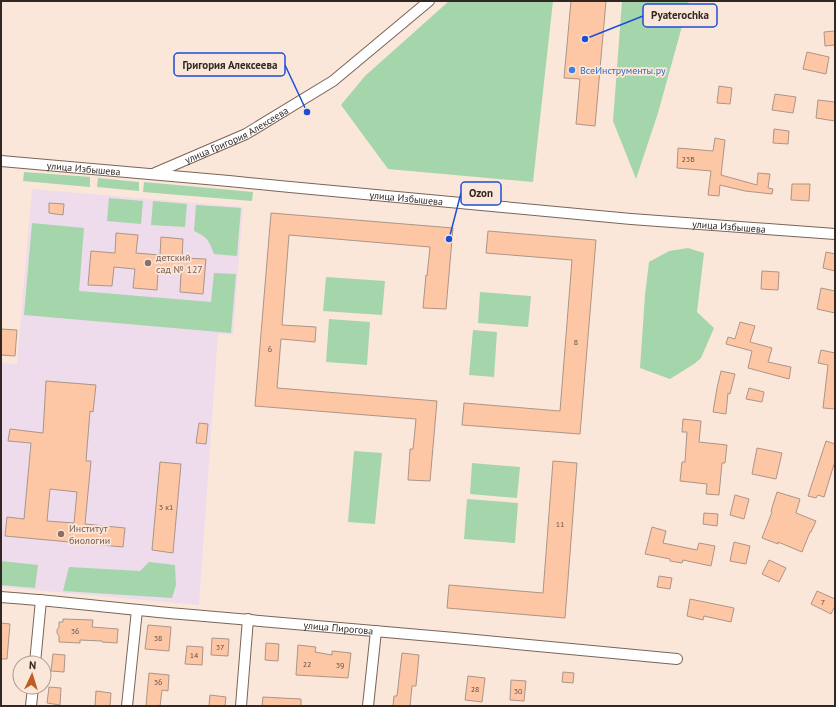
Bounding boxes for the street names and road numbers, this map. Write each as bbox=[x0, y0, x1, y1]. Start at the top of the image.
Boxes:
street label: улица Григория Алексеева bbox=[183, 104, 291, 166]
street label: улица Избышева bbox=[46, 159, 121, 178]
street label: улица Избышева bbox=[369, 188, 444, 208]
street label: улица Избышева bbox=[692, 218, 766, 236]
street label: улица Пирогова bbox=[303, 619, 374, 638]

